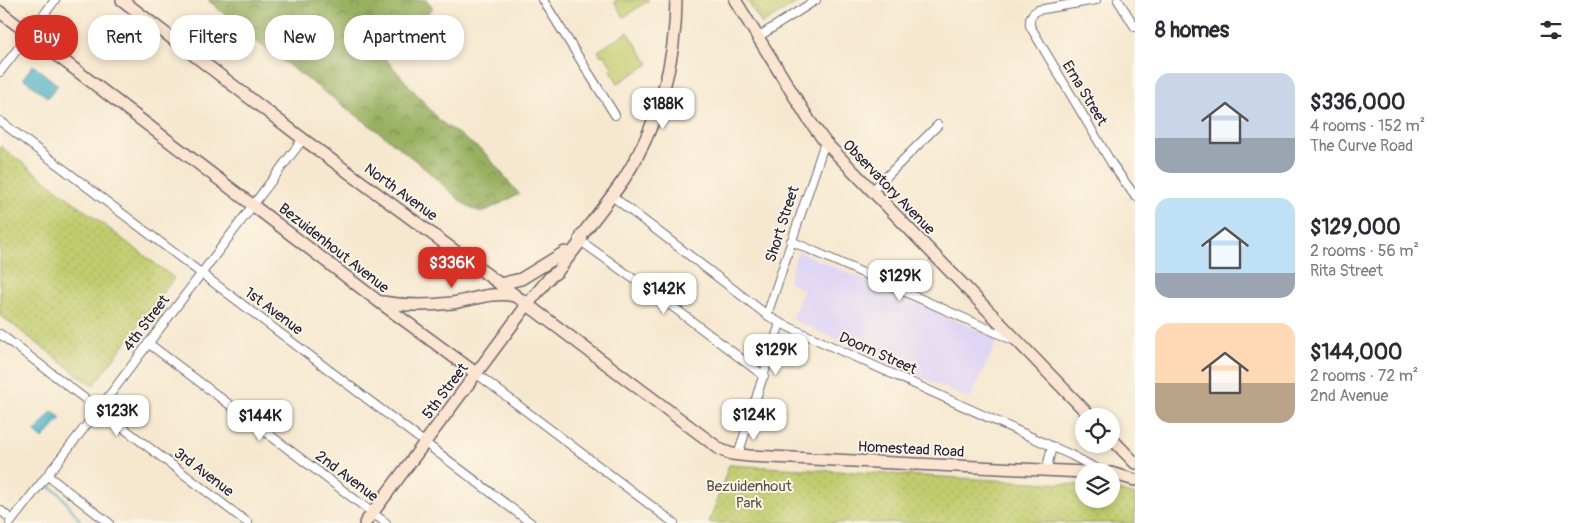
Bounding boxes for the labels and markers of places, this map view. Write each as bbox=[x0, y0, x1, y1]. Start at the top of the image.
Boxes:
pin: $188K bbox=[628, 88, 698, 130]
pin: $336K bbox=[417, 246, 487, 289]
pin: $129K bbox=[865, 260, 935, 302]
pin: $142K bbox=[629, 272, 699, 315]
pin: $129K bbox=[741, 334, 811, 376]
pin: $123K bbox=[82, 394, 152, 437]
pin: $124K bbox=[719, 398, 789, 441]
pin: $144K bbox=[225, 400, 295, 442]

